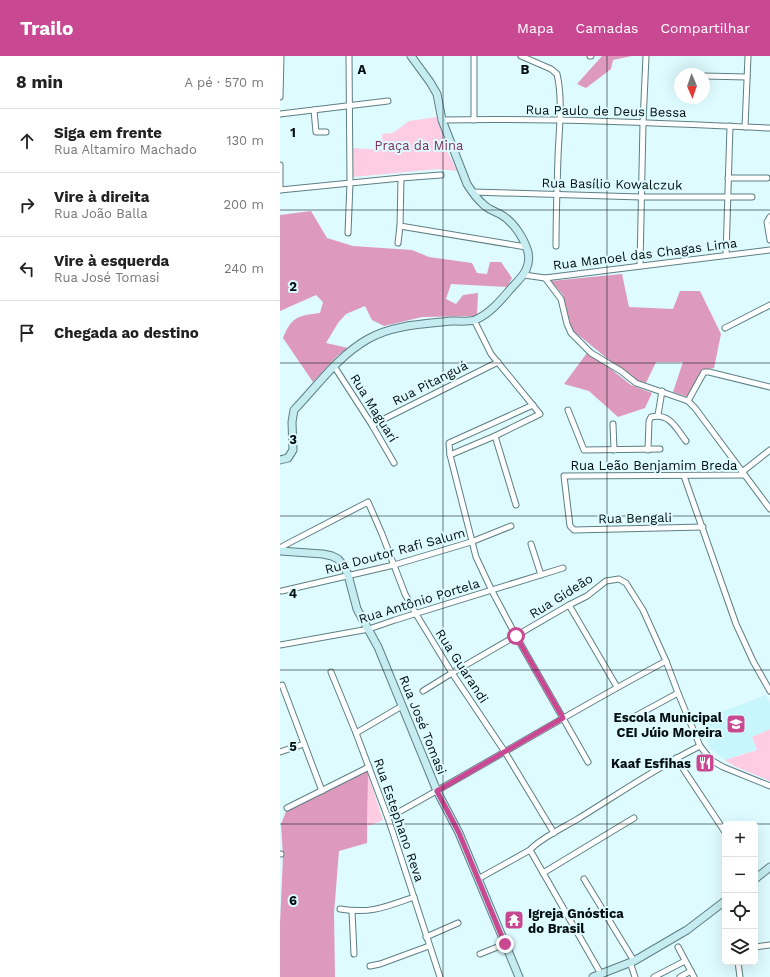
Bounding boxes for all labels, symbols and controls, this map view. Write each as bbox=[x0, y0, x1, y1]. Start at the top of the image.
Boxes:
text: Trailo bbox=[20, 17, 73, 40]
text: Mapa bbox=[517, 20, 554, 36]
text: Camadas bbox=[576, 20, 638, 36]
text: Compartilhar bbox=[660, 20, 750, 36]
text: A bbox=[358, 62, 367, 77]
text: B bbox=[521, 62, 530, 77]
north arrow bbox=[674, 68, 710, 104]
text: 8 min bbox=[16, 72, 63, 92]
text: A pé · 570 m bbox=[185, 75, 264, 90]
street label: Rua Paulo de Deus Bessa bbox=[525, 102, 687, 120]
text: Siga em frente bbox=[54, 124, 162, 142]
text: 1 bbox=[290, 125, 296, 140]
icon: ahead bbox=[16, 130, 38, 152]
text: 130 m bbox=[226, 133, 264, 148]
park label: Praça da Mina bbox=[375, 138, 464, 153]
text: Rua Altamiro Machado bbox=[54, 142, 197, 157]
street label: Rua Basílio Kowalczuk bbox=[541, 175, 683, 193]
text: Vire à direita bbox=[54, 188, 149, 206]
icon: right bbox=[16, 194, 38, 216]
text: 200 m bbox=[223, 197, 264, 212]
text: Rua João Balla bbox=[54, 206, 148, 221]
street label: Rua Manoel das Chagas Lima bbox=[552, 235, 739, 273]
text: Vire à esquerda bbox=[54, 252, 169, 270]
icon: left bbox=[16, 258, 38, 280]
text: 240 m bbox=[224, 261, 264, 276]
text: Rua José Tomasi bbox=[54, 270, 159, 285]
text: 2 bbox=[289, 279, 297, 294]
icon: arrive bbox=[16, 322, 38, 344]
text: Chegada ao destino bbox=[54, 324, 199, 342]
street label: Rua Pitanguá bbox=[390, 357, 471, 408]
street label: Rua Maguarí bbox=[347, 371, 401, 445]
text: 3 bbox=[289, 432, 297, 447]
street label: Rua Leão Benjamim Breda bbox=[571, 458, 738, 473]
street label: Rua Bengali bbox=[598, 510, 672, 526]
street label: Rua Doutor Rafi Salum bbox=[323, 525, 467, 577]
street label: Rua Gideão bbox=[527, 571, 596, 621]
street label: Rua Antônio Portela bbox=[357, 575, 482, 627]
text: 4 bbox=[289, 586, 298, 601]
street label: Rua Guarandi bbox=[433, 626, 491, 706]
route start bbox=[507, 627, 525, 645]
street label: Rua José Tomasi bbox=[396, 673, 450, 777]
place label: Escola Municipal CEI Júio Moreira bbox=[614, 710, 723, 740]
school or university icon: Escola Municipal CEI Júio Moreira bbox=[725, 713, 747, 735]
text: 5 bbox=[289, 739, 297, 754]
restaurant icon: Kaaf Esfihas bbox=[694, 752, 716, 774]
street label: Rua Estephano Reva bbox=[371, 756, 427, 884]
place label: Kaaf Esfihas bbox=[611, 756, 691, 771]
map controls bbox=[722, 821, 758, 965]
button: + bbox=[722, 821, 758, 857]
button: − bbox=[722, 857, 758, 893]
text: 6 bbox=[289, 893, 297, 908]
button: locate bbox=[722, 893, 758, 929]
place label: Igreja Gnóstica do Brasil bbox=[528, 906, 624, 936]
temple icon: Igreja Gnóstica do Brasil bbox=[503, 909, 525, 931]
button: layers bbox=[722, 929, 758, 965]
route end bbox=[496, 935, 514, 953]

